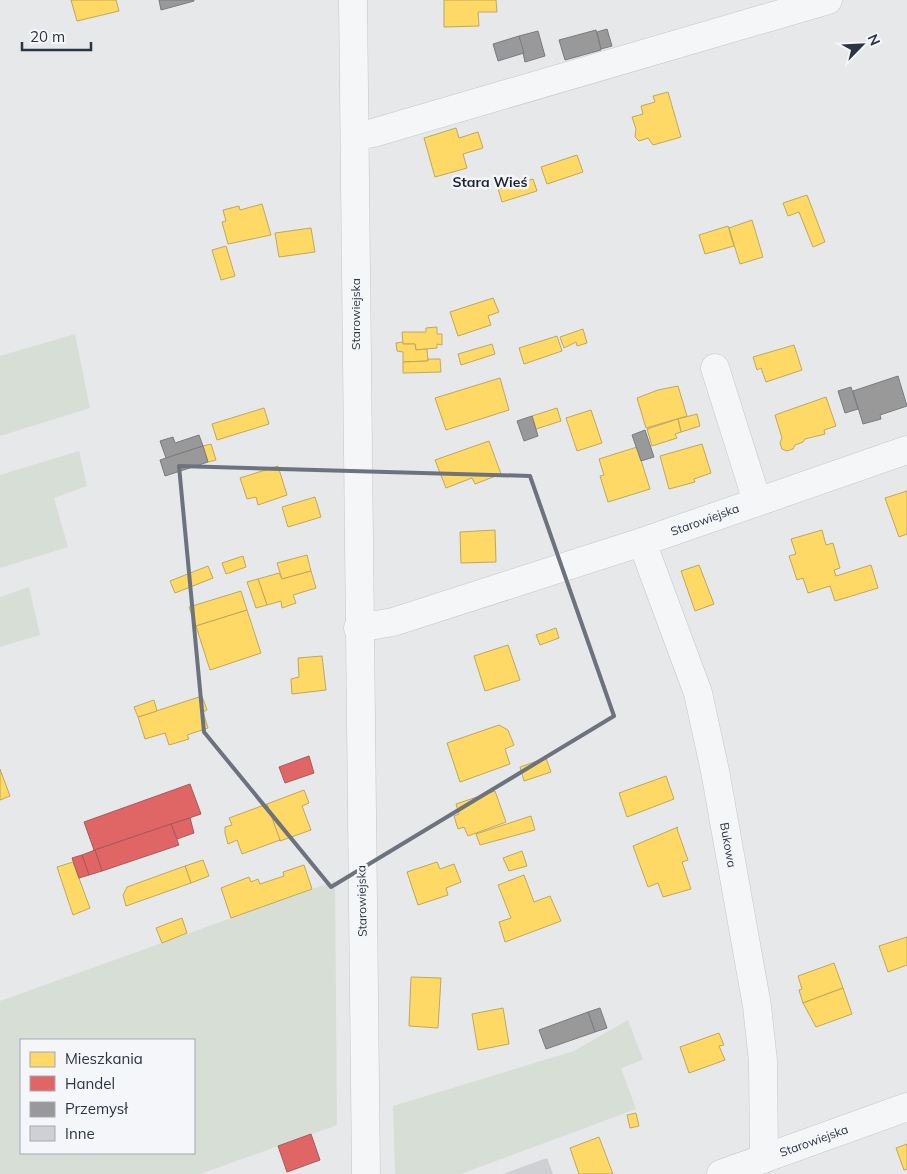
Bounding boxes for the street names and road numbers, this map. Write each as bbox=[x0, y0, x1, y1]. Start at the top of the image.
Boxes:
street label: Starowiejska bbox=[348, 278, 363, 350]
street label: Starowiejska bbox=[669, 500, 741, 539]
street label: Bukowa bbox=[717, 821, 740, 869]
street label: Starowiejska bbox=[353, 865, 370, 937]
street label: Starowiejska bbox=[778, 1121, 850, 1160]

